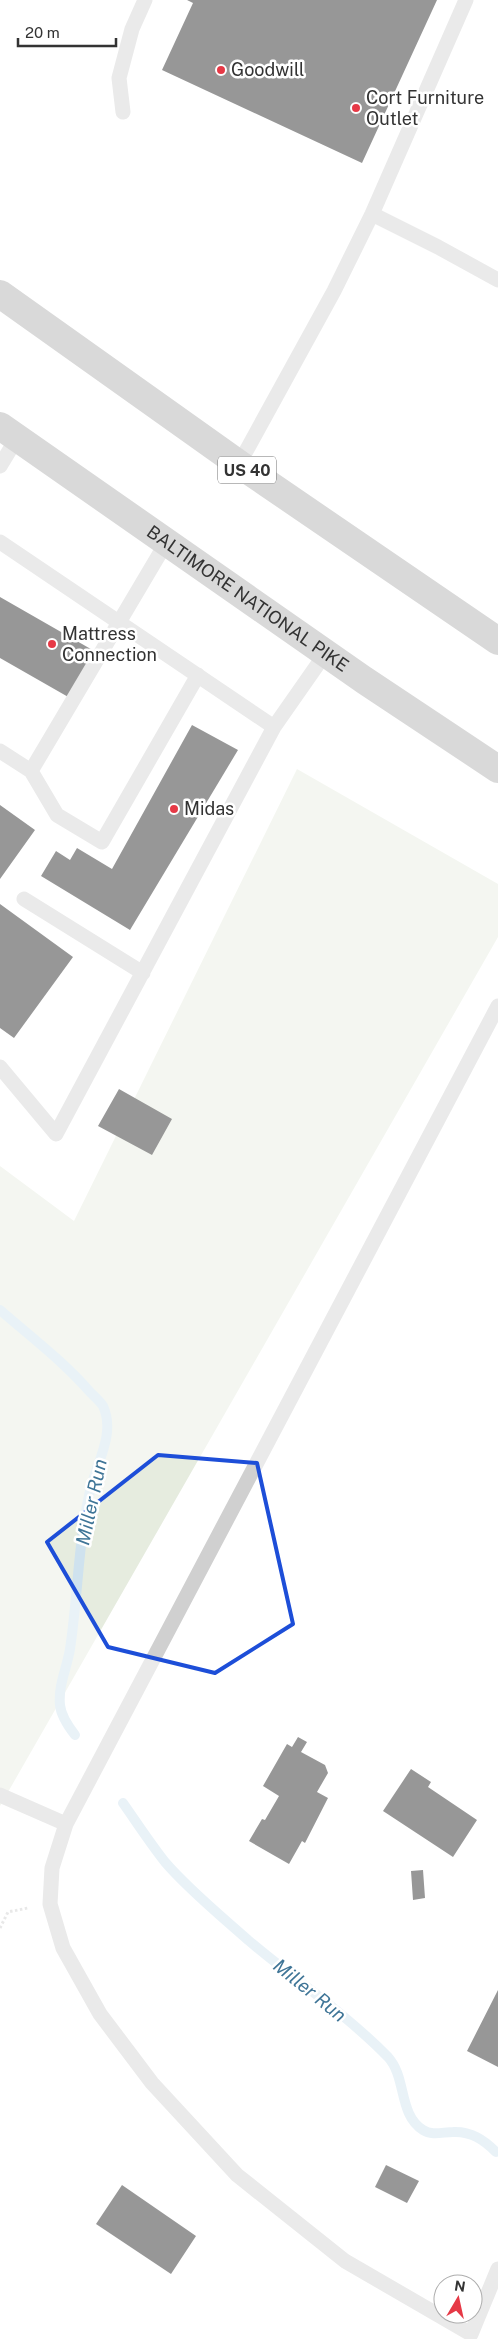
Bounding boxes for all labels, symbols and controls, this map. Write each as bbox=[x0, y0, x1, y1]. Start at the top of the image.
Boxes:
scale bar bbox=[18, 15, 115, 47]
text: 20 m bbox=[25, 24, 60, 41]
place label: Goodwill bbox=[231, 59, 305, 80]
marker: Goodwill bbox=[215, 64, 227, 76]
place label: Cort Furniture Outlet bbox=[366, 87, 484, 129]
marker: Cort Furniture Outlet bbox=[350, 102, 362, 114]
road number: US 40 bbox=[218, 456, 276, 484]
street label: BALTIMORE NATIONAL PIKE bbox=[143, 521, 353, 676]
place label: Mattress Connection bbox=[62, 623, 157, 665]
marker: Mattress Connection bbox=[46, 638, 58, 650]
place label: Midas bbox=[184, 798, 234, 819]
marker: Midas bbox=[168, 803, 180, 815]
water label: Miller Run bbox=[71, 1457, 111, 1547]
water label: Miller Run bbox=[269, 1954, 351, 2026]
north arrow bbox=[433, 2274, 483, 2324]
text: N bbox=[453, 2277, 467, 2295]

